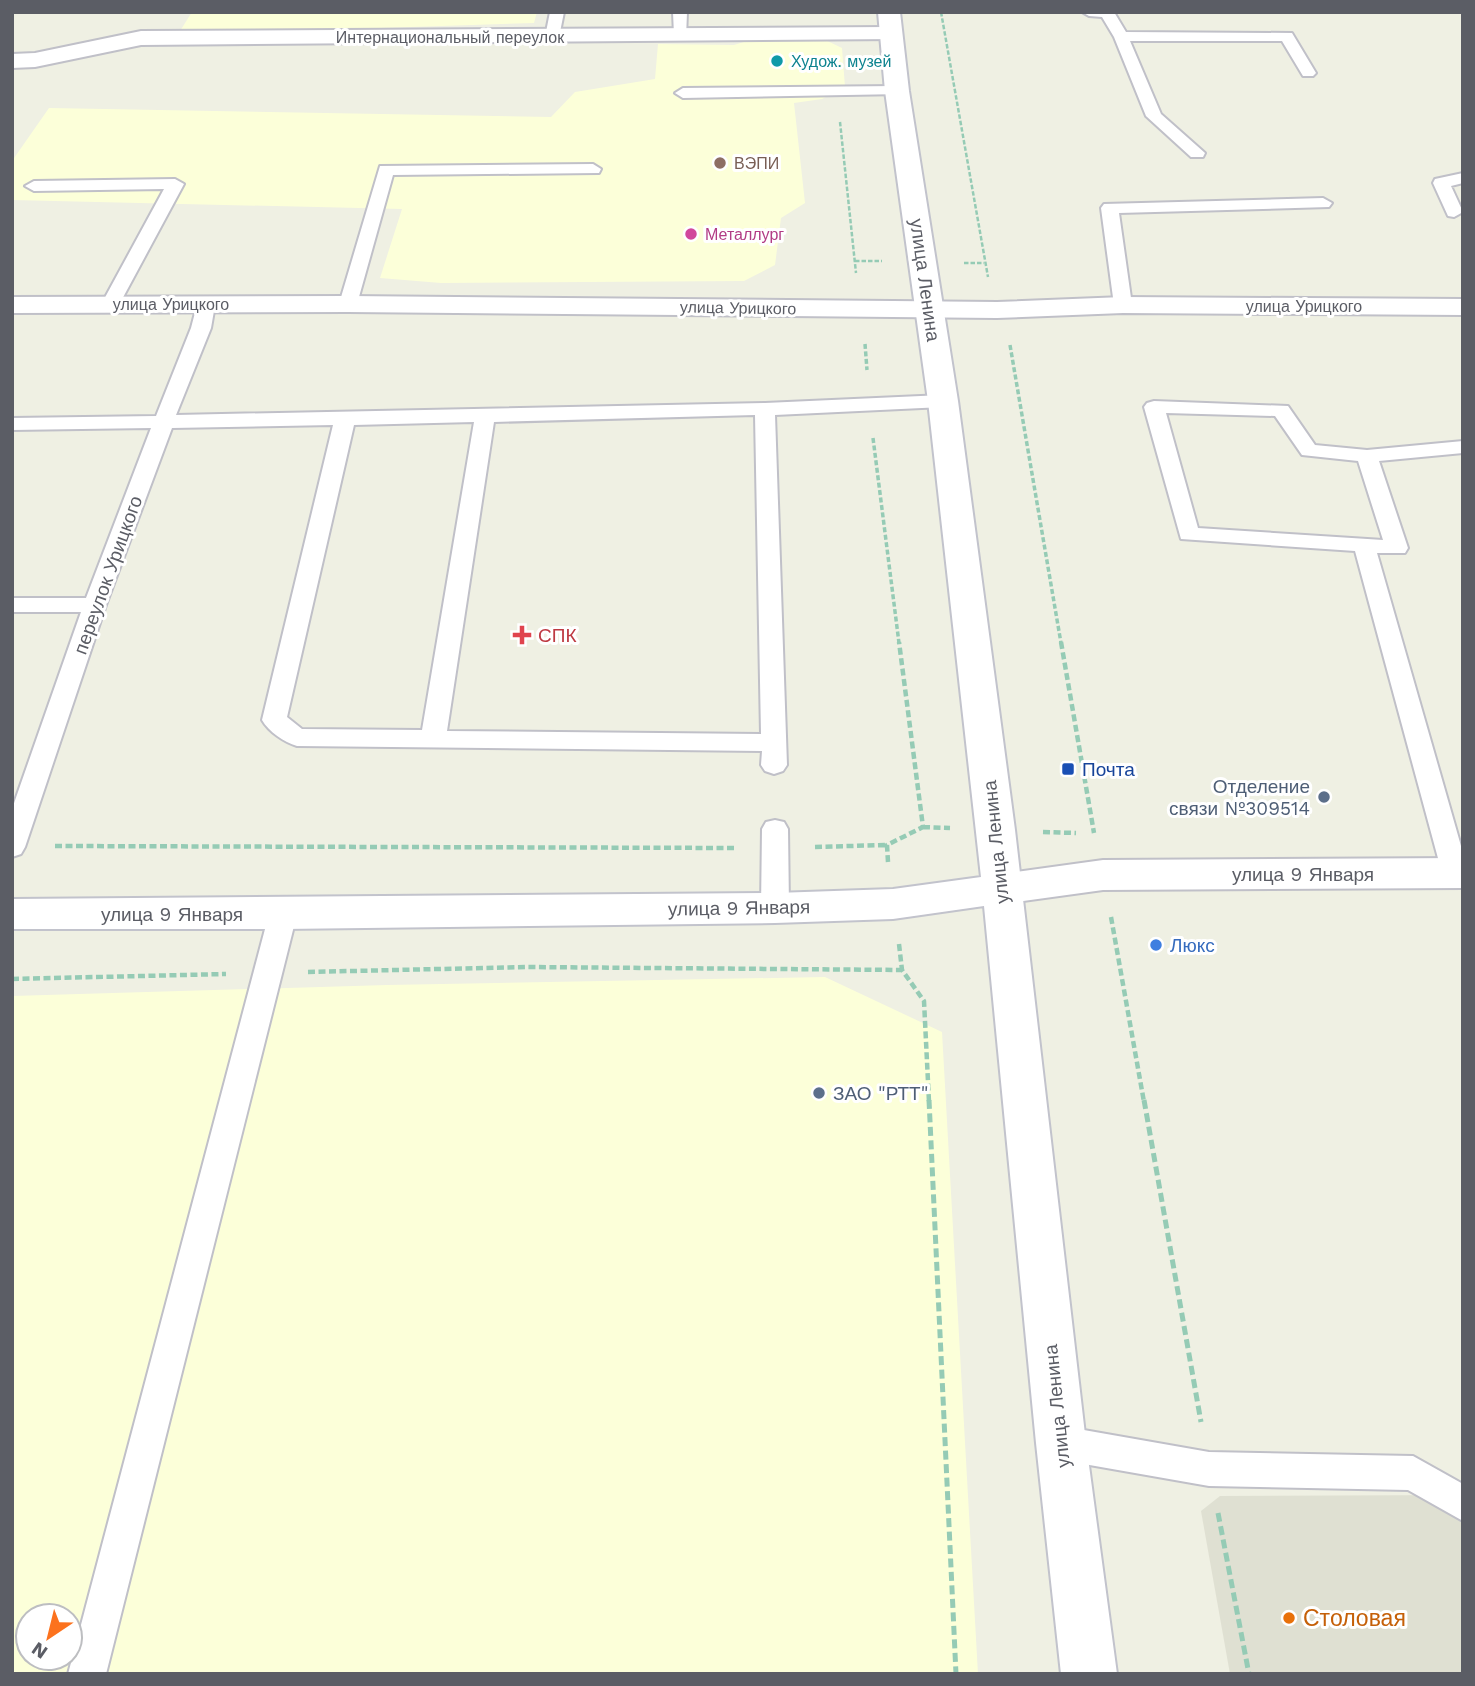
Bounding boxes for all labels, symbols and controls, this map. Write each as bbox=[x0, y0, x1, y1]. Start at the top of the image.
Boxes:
street label: Интернациональный переулок bbox=[336, 28, 565, 47]
place label: Худож. музей bbox=[791, 52, 891, 71]
marker: Худож. музей bbox=[769, 53, 785, 69]
place label: ВЭПИ bbox=[734, 154, 779, 173]
marker: ВЭПИ bbox=[712, 155, 728, 171]
street label: улица Ленина bbox=[905, 217, 945, 343]
place label: Металлург bbox=[705, 225, 784, 244]
marker: Металлург bbox=[683, 226, 699, 242]
street label: улица Урицкого bbox=[113, 295, 229, 314]
street label: улица Урицкого bbox=[680, 297, 796, 319]
street label: улица Урицкого bbox=[1246, 297, 1362, 316]
street label: переулок Урицкого bbox=[69, 493, 147, 657]
place label: СПК bbox=[538, 624, 576, 647]
marker: СПК bbox=[512, 625, 532, 645]
place label: Почта bbox=[1082, 758, 1135, 781]
marker: Почта bbox=[1060, 761, 1076, 777]
place label: Отделение связи №309514 bbox=[1169, 775, 1310, 820]
street label: улица Ленина bbox=[978, 779, 1014, 905]
marker: Отделение связи №309514 bbox=[1316, 789, 1332, 805]
street label: улица 9 Января bbox=[1232, 863, 1374, 886]
street label: улица 9 Января bbox=[668, 895, 810, 921]
street label: улица 9 Января bbox=[101, 903, 243, 926]
place label: Люкс bbox=[1170, 934, 1215, 957]
marker: Люкс bbox=[1148, 937, 1164, 953]
place label: ЗАО "РТТ" bbox=[833, 1082, 928, 1105]
marker: ЗАО "РТТ" bbox=[811, 1085, 827, 1101]
street label: улица Ленина bbox=[1039, 1343, 1075, 1469]
north arrow bbox=[14, 1602, 84, 1672]
place label: Столовая bbox=[1303, 1605, 1406, 1632]
marker: Столовая bbox=[1281, 1610, 1297, 1626]
text: N bbox=[27, 1637, 52, 1664]

